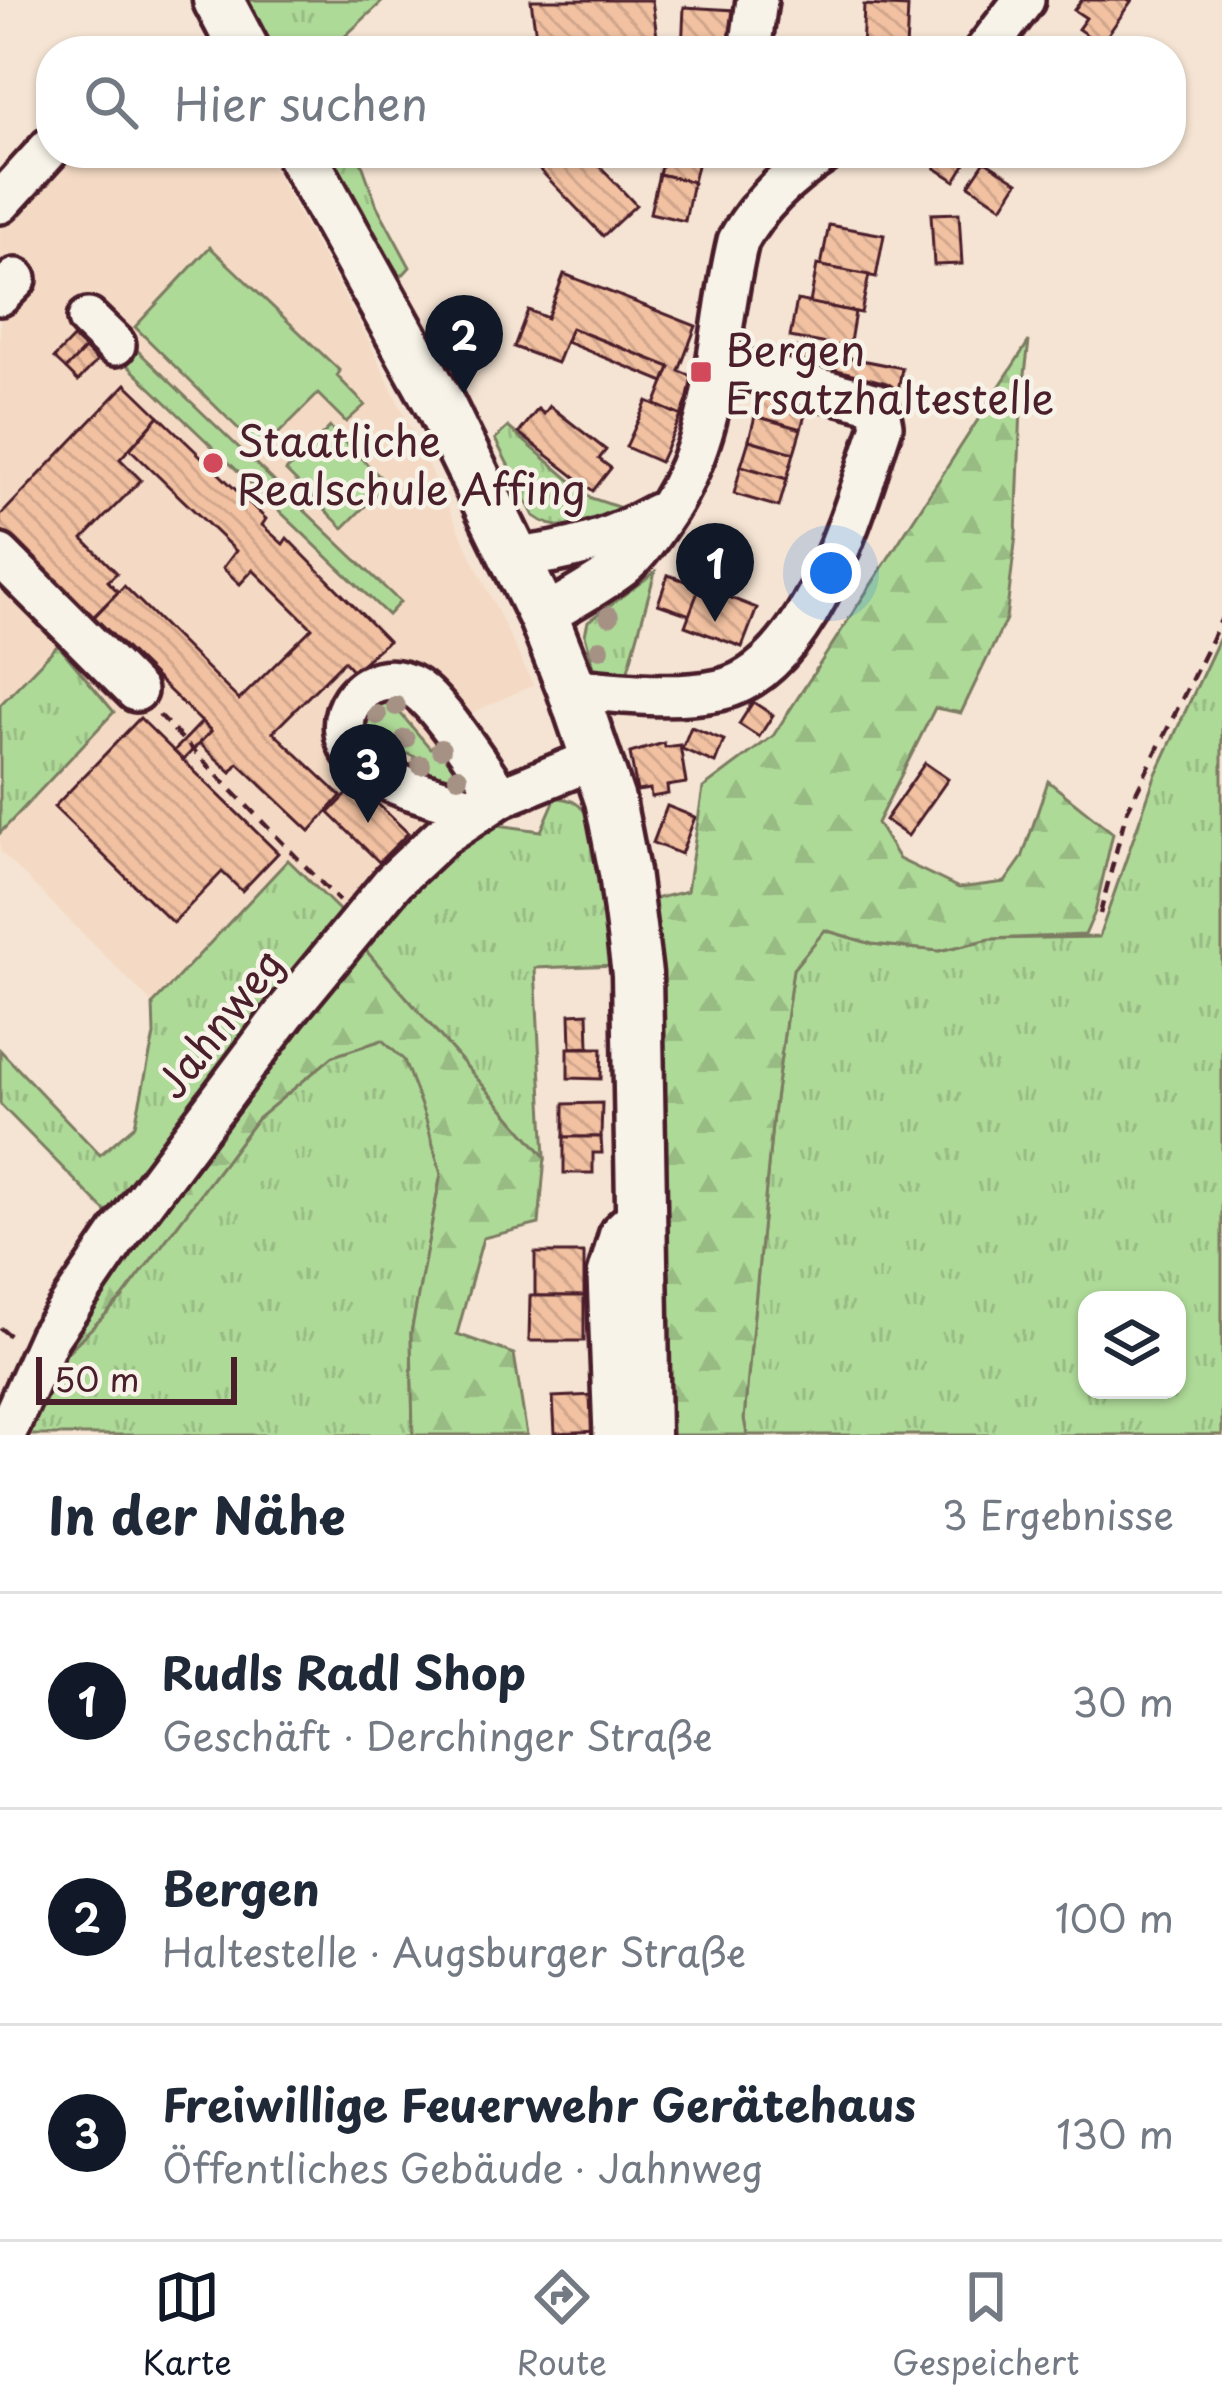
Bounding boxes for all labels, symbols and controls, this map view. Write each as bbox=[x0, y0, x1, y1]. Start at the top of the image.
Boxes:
search box bbox=[36, 36, 1186, 168]
text: Hier suchen bbox=[174, 68, 428, 136]
icon: search bbox=[78, 69, 144, 135]
pin: 2 bbox=[425, 295, 503, 394]
place label: Bergen Ersatzhaltestelle bbox=[725, 317, 1054, 428]
marker: Bergen Ersatzhaltestelle bbox=[688, 359, 714, 385]
place label: Staatliche Realschule Affing bbox=[237, 408, 586, 519]
marker: Staatliche Realschule Affing bbox=[200, 450, 226, 476]
pin: 1 bbox=[676, 523, 754, 622]
your location bbox=[801, 543, 861, 603]
pin: 3 bbox=[329, 724, 407, 823]
street label: Jahnweg bbox=[139, 933, 297, 1111]
map controls bbox=[1078, 1291, 1186, 1399]
button: layers bbox=[1078, 1291, 1186, 1399]
scale bar bbox=[36, 1351, 237, 1404]
text: 50 m bbox=[54, 1353, 140, 1403]
text: In der Nähe bbox=[48, 1475, 345, 1552]
text: 3 Ergebnisse bbox=[942, 1484, 1174, 1543]
text: Rudls Radl Shop bbox=[162, 1637, 526, 1705]
text: 1 bbox=[78, 1671, 96, 1730]
text: 30 m bbox=[1071, 1671, 1174, 1730]
text: Geschäft · Derchinger Straße bbox=[162, 1705, 713, 1764]
text: Bergen bbox=[162, 1853, 320, 1921]
text: 2 bbox=[73, 1887, 101, 1946]
text: 100 m bbox=[1055, 1887, 1174, 1946]
text: Haltestelle · Augsburger Straße bbox=[162, 1921, 746, 1980]
text: Freiwillige Feuerwehr Gerätehaus bbox=[162, 2069, 916, 2137]
text: 3 bbox=[74, 2103, 100, 2162]
text: 130 m bbox=[1056, 2103, 1174, 2162]
text: Öffentliches Gebäude · Jahnweg bbox=[162, 2137, 764, 2196]
tab: Karte bbox=[142, 2264, 232, 2386]
tab: Route bbox=[517, 2264, 607, 2386]
tab: Gespeichert bbox=[892, 2264, 1080, 2386]

